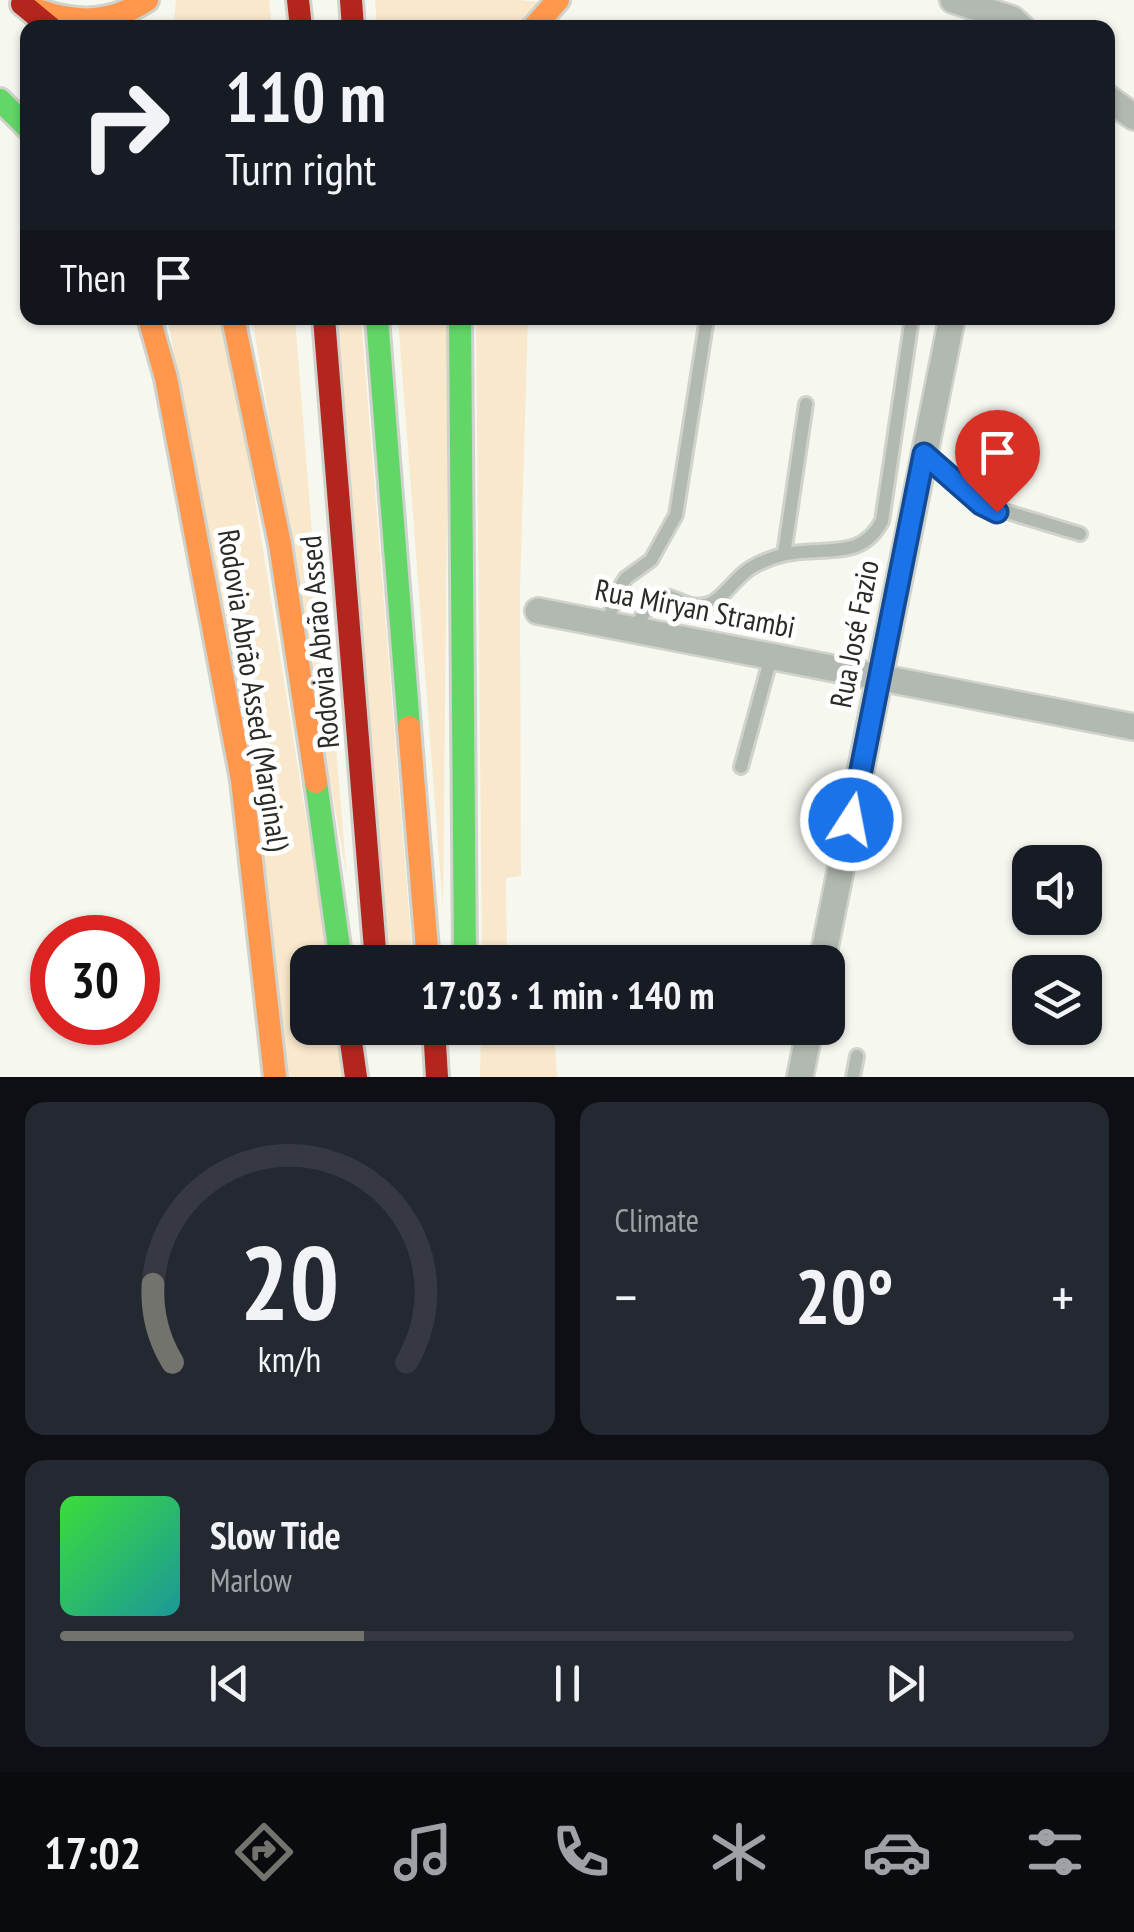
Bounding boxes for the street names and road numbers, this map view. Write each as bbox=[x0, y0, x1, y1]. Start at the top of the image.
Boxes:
street label: Rodovia Abrão Assed (Marginal) bbox=[210, 526, 299, 853]
street label: Rodovia Abrão Assed bbox=[290, 534, 347, 750]
street label: Rua José Fazio bbox=[820, 557, 887, 711]
street label: Rua Miryan Strambi bbox=[592, 569, 799, 646]

